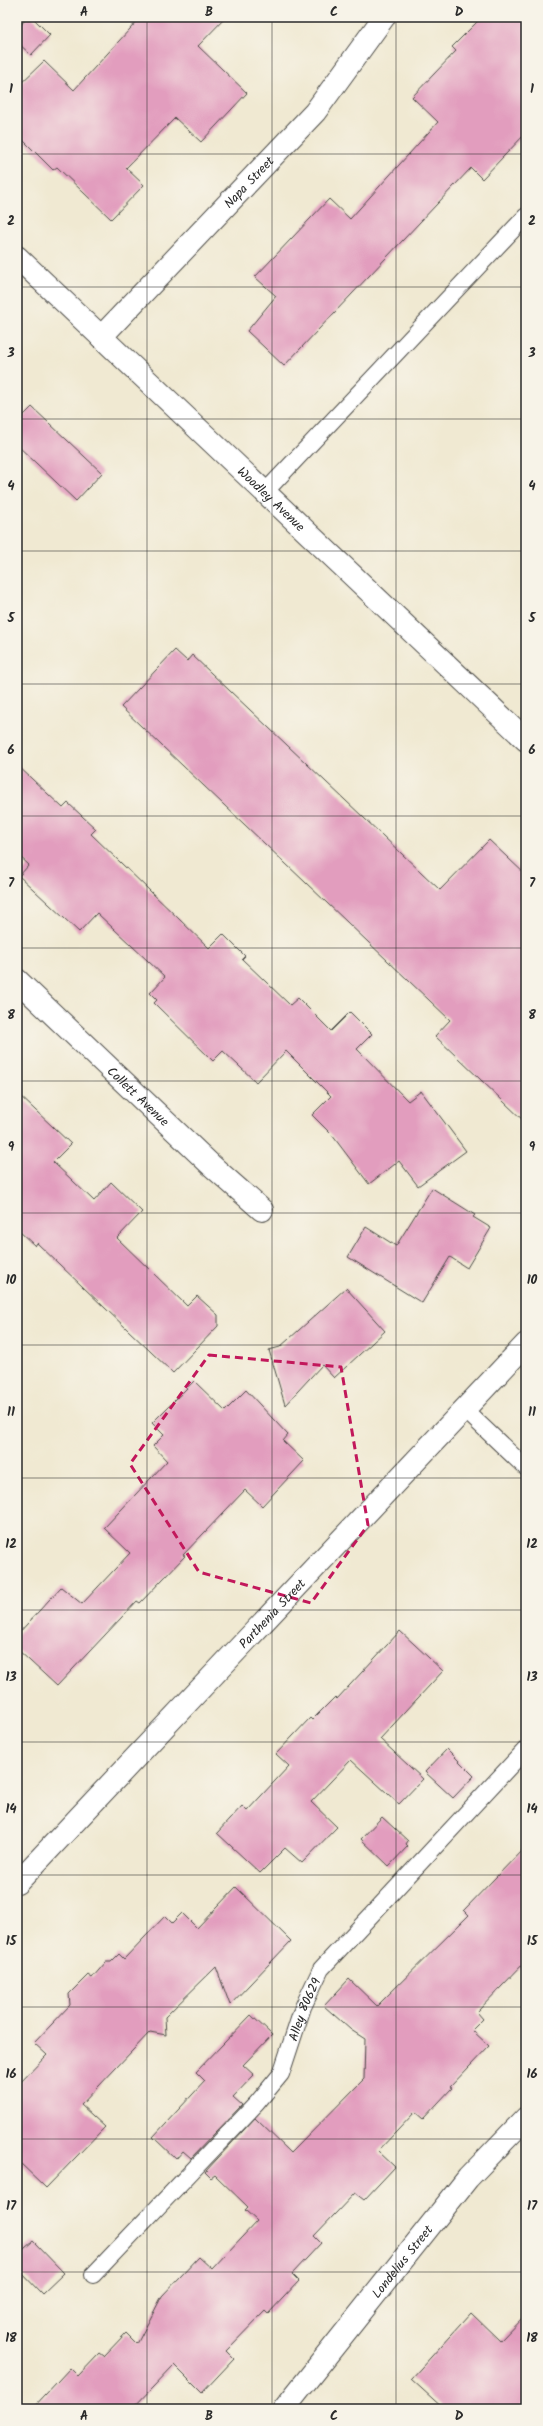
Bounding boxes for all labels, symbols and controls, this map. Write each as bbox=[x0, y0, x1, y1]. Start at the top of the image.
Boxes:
text: A bbox=[80, 2, 88, 23]
text: B bbox=[205, 2, 213, 23]
text: C bbox=[330, 2, 338, 23]
text: D bbox=[455, 2, 464, 23]
text: 1 bbox=[9, 79, 13, 100]
text: 1 bbox=[530, 79, 534, 100]
street label: Napa Street bbox=[219, 151, 280, 214]
text: 2 bbox=[7, 211, 15, 232]
text: 2 bbox=[528, 211, 536, 232]
text: 3 bbox=[6, 343, 15, 364]
text: 3 bbox=[527, 343, 536, 364]
street label: Woodley Avenue bbox=[232, 462, 310, 537]
text: 4 bbox=[7, 476, 15, 497]
text: 4 bbox=[528, 476, 536, 497]
text: 5 bbox=[7, 608, 16, 629]
text: 5 bbox=[528, 608, 537, 629]
text: 6 bbox=[7, 740, 15, 761]
text: 6 bbox=[528, 740, 536, 761]
text: 7 bbox=[8, 873, 15, 894]
text: 7 bbox=[529, 873, 536, 894]
text: 8 bbox=[7, 1005, 15, 1026]
text: 8 bbox=[528, 1005, 536, 1026]
street label: Collett Avenue bbox=[102, 1062, 174, 1132]
text: 9 bbox=[8, 1137, 15, 1158]
text: 9 bbox=[529, 1137, 536, 1158]
text: 10 bbox=[6, 1270, 17, 1291]
text: 10 bbox=[527, 1270, 538, 1291]
text: 11 bbox=[7, 1402, 15, 1423]
text: 11 bbox=[528, 1402, 536, 1423]
text: 12 bbox=[5, 1534, 17, 1555]
text: 12 bbox=[526, 1534, 538, 1555]
street label: Parthenia Street bbox=[234, 1574, 312, 1654]
text: 13 bbox=[5, 1667, 17, 1688]
text: 13 bbox=[526, 1667, 538, 1688]
text: 14 bbox=[5, 1799, 17, 1820]
text: 14 bbox=[526, 1799, 538, 1820]
text: 15 bbox=[6, 1931, 18, 1952]
text: 15 bbox=[527, 1931, 539, 1952]
street label: Alley 80629 bbox=[283, 1974, 328, 2044]
text: 16 bbox=[6, 2064, 16, 2085]
text: 16 bbox=[527, 2064, 537, 2085]
text: 17 bbox=[6, 2196, 17, 2217]
text: 17 bbox=[527, 2196, 538, 2217]
street label: Londelius Street bbox=[367, 2220, 439, 2303]
text: 18 bbox=[5, 2328, 17, 2349]
text: 18 bbox=[526, 2328, 538, 2349]
text: A bbox=[80, 2406, 88, 2426]
text: B bbox=[205, 2406, 213, 2426]
text: C bbox=[330, 2406, 338, 2426]
text: D bbox=[455, 2406, 464, 2426]

